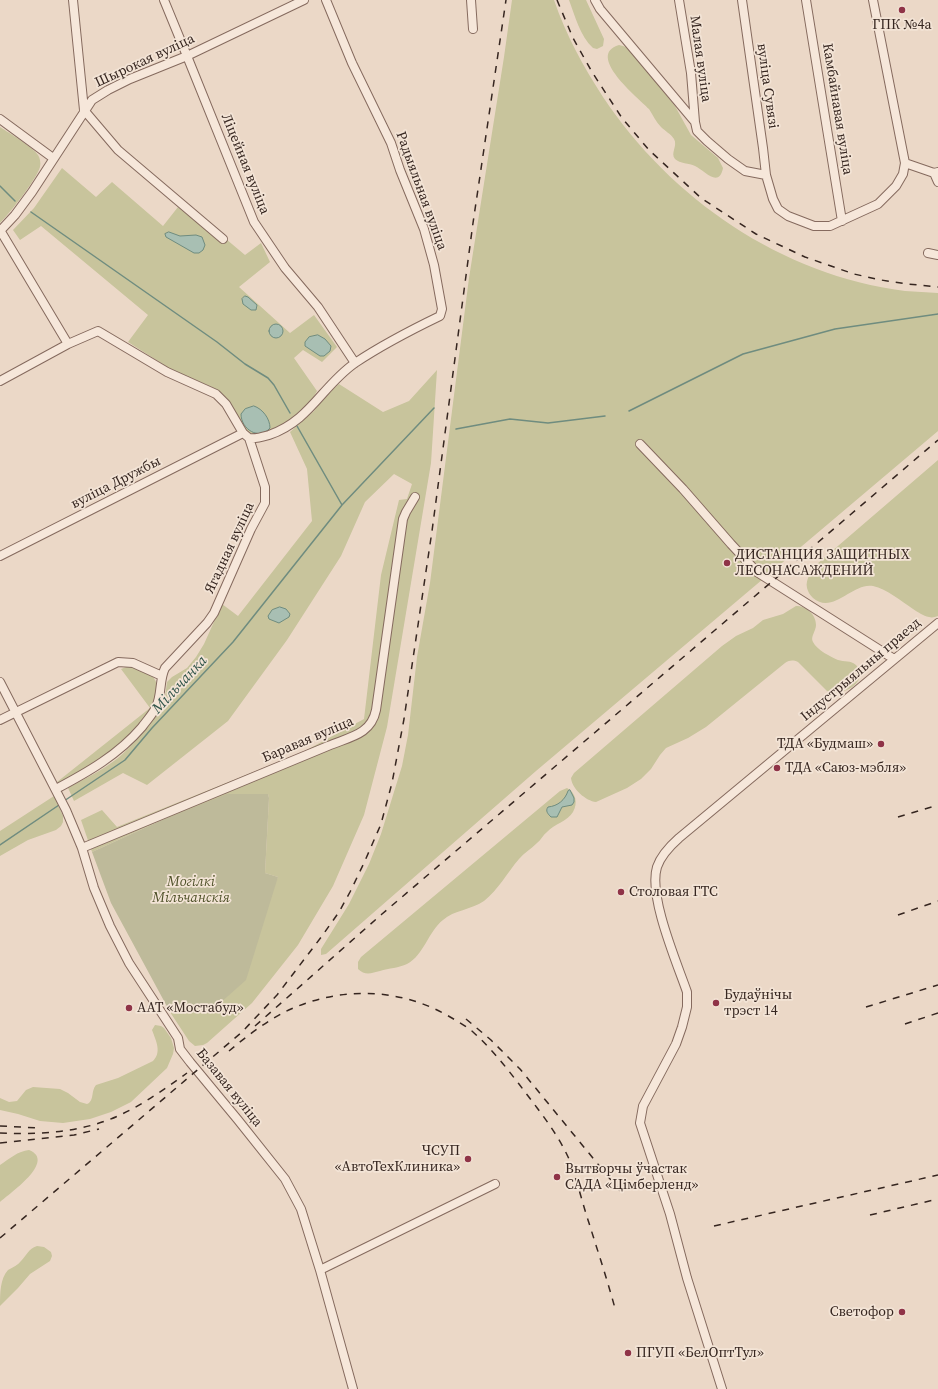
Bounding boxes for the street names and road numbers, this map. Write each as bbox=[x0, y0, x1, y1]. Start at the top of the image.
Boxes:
street label: Малая вуліца bbox=[686, 15, 714, 103]
street label: Шырокая вуліца bbox=[93, 31, 197, 91]
street label: вуліца Сувязі bbox=[753, 42, 781, 130]
street label: Камбайнавая вуліца bbox=[818, 42, 856, 176]
street label: Ліцейная вуліца bbox=[217, 111, 273, 217]
street label: Радыяльная вуліца bbox=[392, 130, 450, 252]
street label: вуліца Дружбы bbox=[68, 453, 164, 513]
street label: Ягадная вуліца bbox=[202, 500, 258, 596]
street label: Індустрыяльны праезд bbox=[797, 615, 925, 725]
street label: Баравая вуліца bbox=[260, 713, 356, 767]
street label: Базавая вуліца bbox=[192, 1046, 266, 1130]

